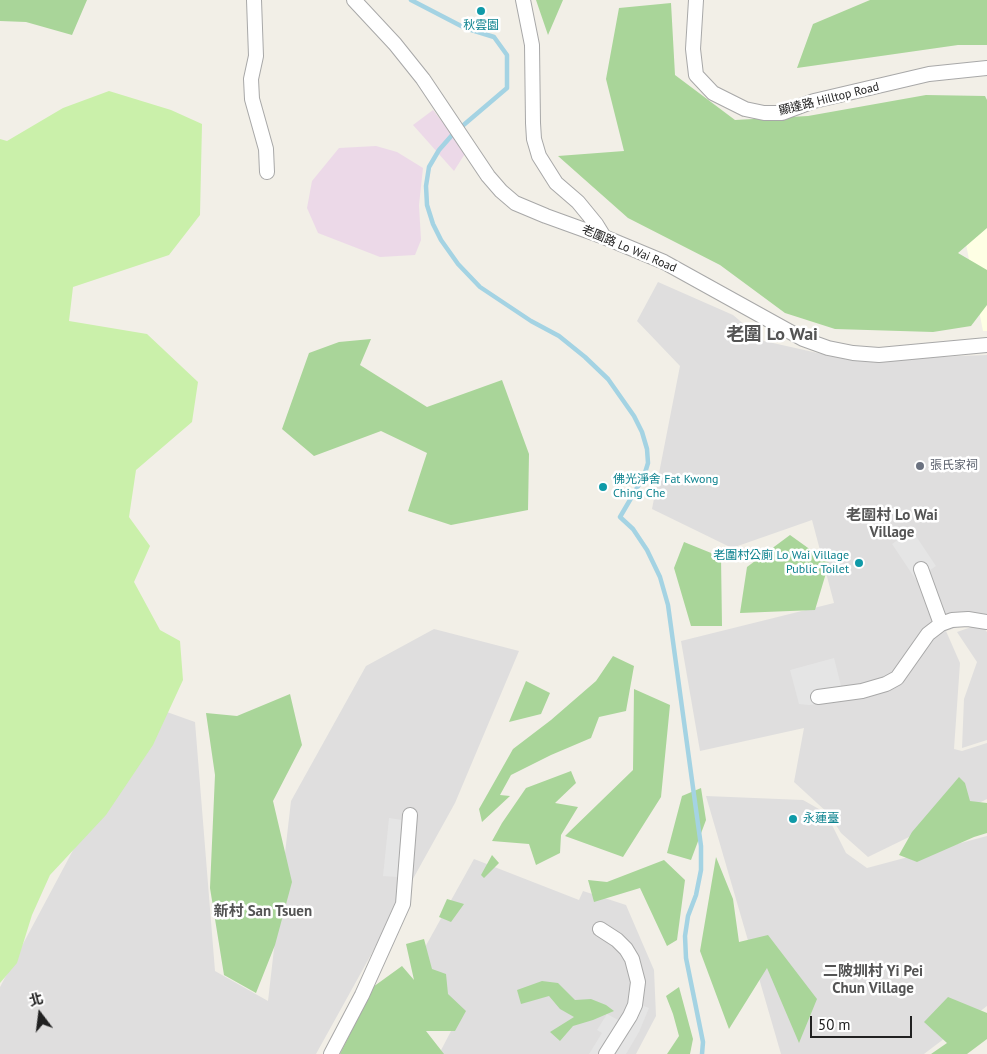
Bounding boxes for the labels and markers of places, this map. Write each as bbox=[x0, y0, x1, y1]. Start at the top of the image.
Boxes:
marker: 秋雲園 bbox=[475, 5, 487, 17]
place label: 秋雲園 bbox=[463, 19, 499, 33]
place label: 張氏家祠 bbox=[930, 459, 978, 473]
marker: 張氏家祠 bbox=[914, 460, 926, 472]
place label: 佛光淨舍 Fat Kwong Ching Che bbox=[613, 473, 718, 501]
marker: 佛光淨舍 Fat Kwong Ching Che bbox=[597, 481, 609, 493]
place label: 老圍村公廁 Lo Wai Village Public Toilet bbox=[713, 549, 849, 577]
marker: 老圍村公廁 Lo Wai Village Public Toilet bbox=[853, 557, 865, 569]
place label: 永蓮臺 bbox=[803, 812, 839, 826]
marker: 永蓮臺 bbox=[787, 813, 799, 825]

